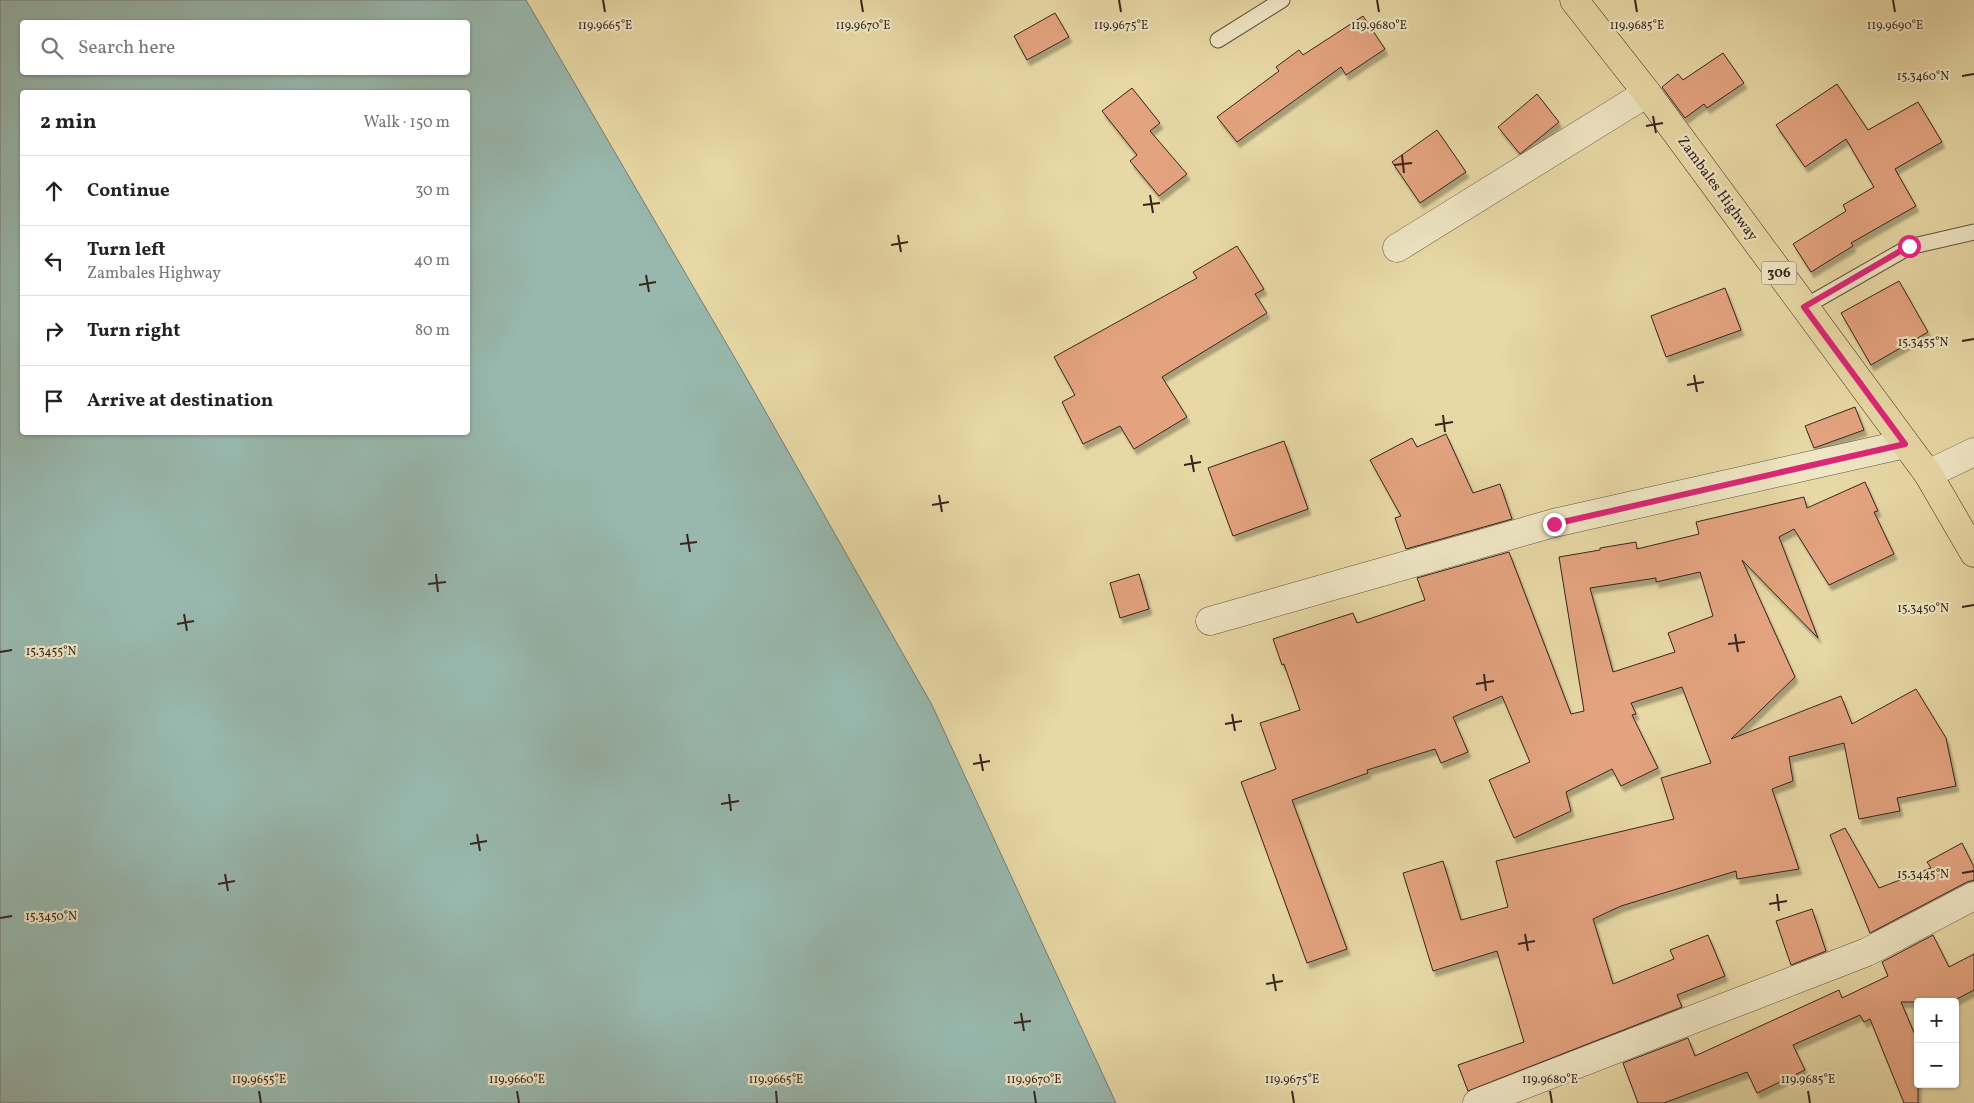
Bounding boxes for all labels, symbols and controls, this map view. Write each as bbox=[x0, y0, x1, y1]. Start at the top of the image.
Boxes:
text: 119.9665°E bbox=[578, 18, 632, 34]
text: 119.9670°E bbox=[835, 18, 891, 34]
text: 119.9675°E bbox=[1094, 18, 1148, 34]
text: 119.9680°E bbox=[1351, 18, 1407, 34]
text: 119.9685°E bbox=[1610, 18, 1664, 34]
text: 119.9690°E bbox=[1867, 18, 1923, 34]
search box bbox=[20, 20, 470, 75]
icon: search bbox=[38, 34, 66, 62]
text: Search here bbox=[78, 35, 175, 61]
text: 15.3460°N bbox=[1897, 69, 1949, 85]
text: 2 min bbox=[40, 108, 97, 137]
text: Walk · 150 m bbox=[364, 112, 450, 134]
street label: Zambales Highway bbox=[1672, 132, 1762, 246]
icon: ahead bbox=[40, 177, 68, 205]
text: Continue bbox=[87, 178, 170, 204]
text: 30 m bbox=[415, 180, 450, 202]
route start bbox=[1898, 235, 1921, 258]
text: Turn left bbox=[87, 237, 166, 263]
icon: left bbox=[40, 247, 68, 275]
text: 40 m bbox=[414, 250, 450, 272]
road number: 306 bbox=[1762, 262, 1796, 284]
text: Zambales Highway bbox=[87, 263, 221, 285]
icon: right bbox=[40, 317, 68, 345]
text: Turn right bbox=[87, 318, 180, 344]
text: 80 m bbox=[415, 320, 450, 342]
text: 15.3455°N bbox=[1898, 335, 1948, 351]
icon: arrive bbox=[40, 387, 68, 415]
text: Arrive at destination bbox=[87, 388, 273, 414]
route end bbox=[1543, 513, 1566, 536]
text: 15.3450°N bbox=[1897, 601, 1949, 617]
text: 15.3455°N bbox=[26, 644, 76, 660]
text: 15.3445°N bbox=[1897, 867, 1949, 883]
text: 15.3450°N bbox=[25, 909, 77, 925]
map controls bbox=[1914, 998, 1959, 1088]
button: + bbox=[1914, 998, 1959, 1043]
button: − bbox=[1914, 1043, 1959, 1088]
text: 119.9655°E bbox=[232, 1072, 286, 1088]
text: 119.9660°E bbox=[489, 1072, 545, 1088]
text: 119.9665°E bbox=[749, 1072, 803, 1088]
text: 119.9670°E bbox=[1006, 1072, 1062, 1088]
text: 119.9675°E bbox=[1265, 1072, 1319, 1088]
text: 119.9680°E bbox=[1522, 1072, 1578, 1088]
text: 119.9685°E bbox=[1781, 1072, 1835, 1088]

